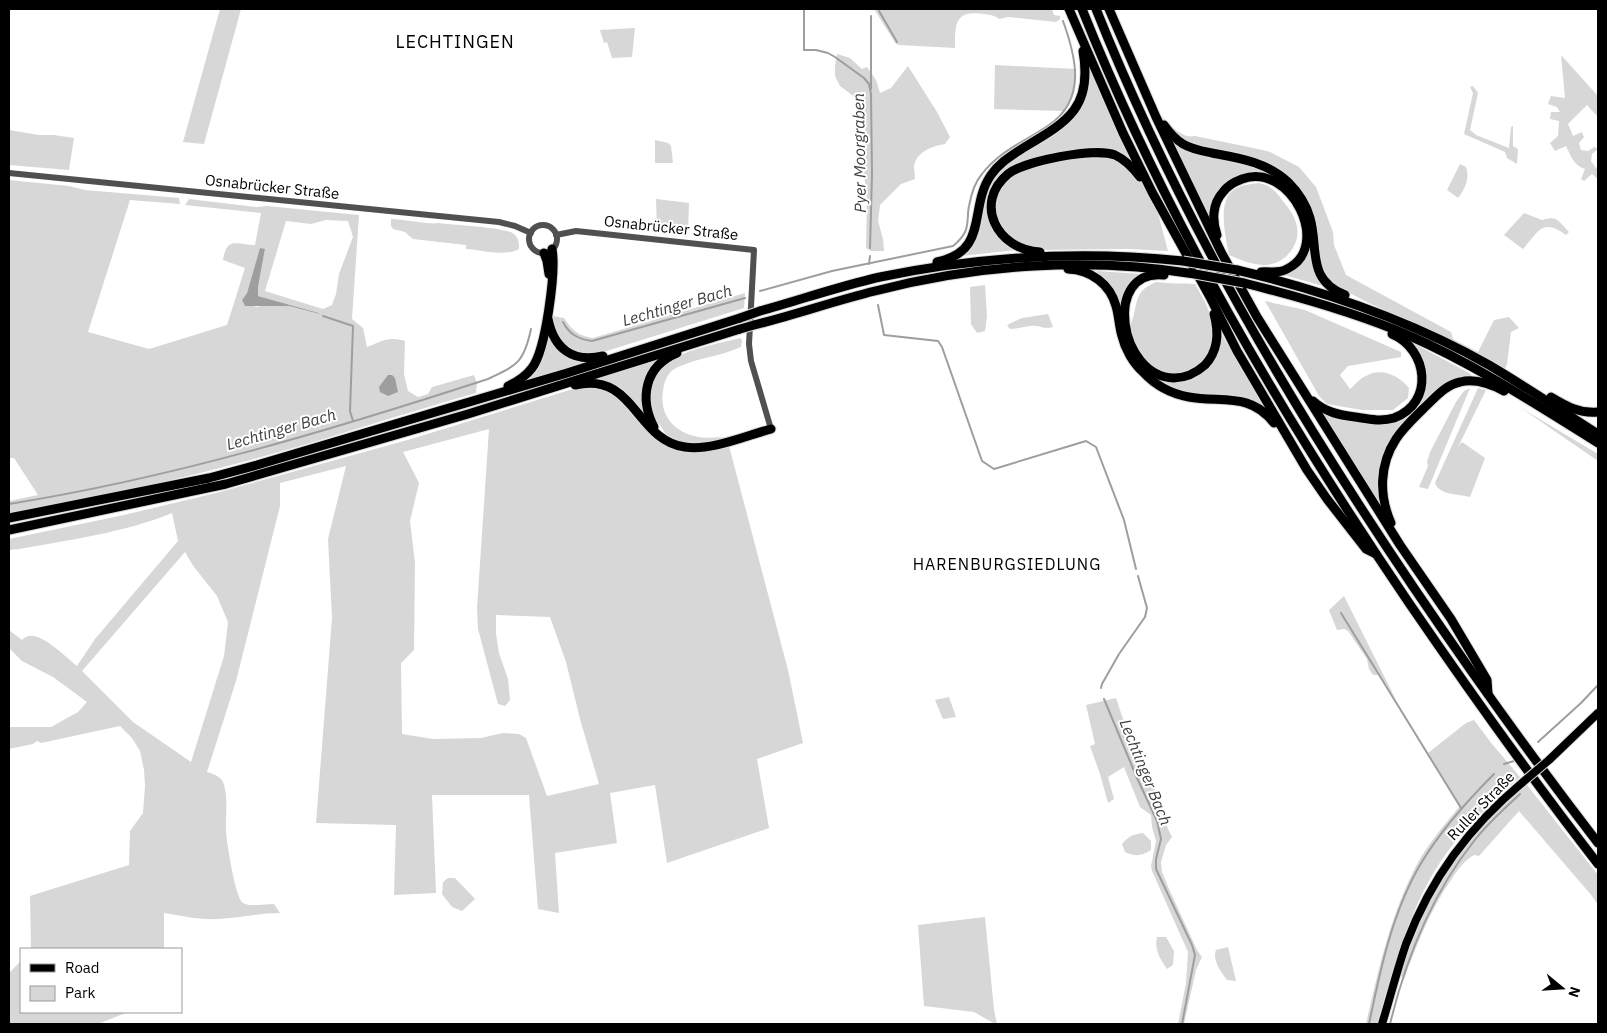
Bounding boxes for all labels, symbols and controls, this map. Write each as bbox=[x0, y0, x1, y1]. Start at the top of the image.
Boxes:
district label: LECHTINGEN bbox=[395, 30, 515, 53]
water label: Pyer Moorgraben bbox=[848, 93, 870, 213]
street label: Osnabrücker Straße bbox=[204, 170, 340, 203]
street label: Osnabrücker Straße bbox=[603, 211, 739, 244]
water label: Lechtinger Bach bbox=[620, 280, 734, 330]
water label: Lechtinger Bach bbox=[224, 404, 338, 454]
district label: HARENBURGSIEDLUNG bbox=[913, 554, 1101, 574]
water label: Lechtinger Bach bbox=[1116, 716, 1176, 828]
street label: Ruller Straße bbox=[1443, 767, 1518, 844]
legend bbox=[20, 948, 182, 1013]
text: Road bbox=[65, 958, 100, 977]
north arrow bbox=[1537, 963, 1587, 1013]
text: Park bbox=[65, 983, 95, 1002]
text: N bbox=[1564, 984, 1584, 1000]

